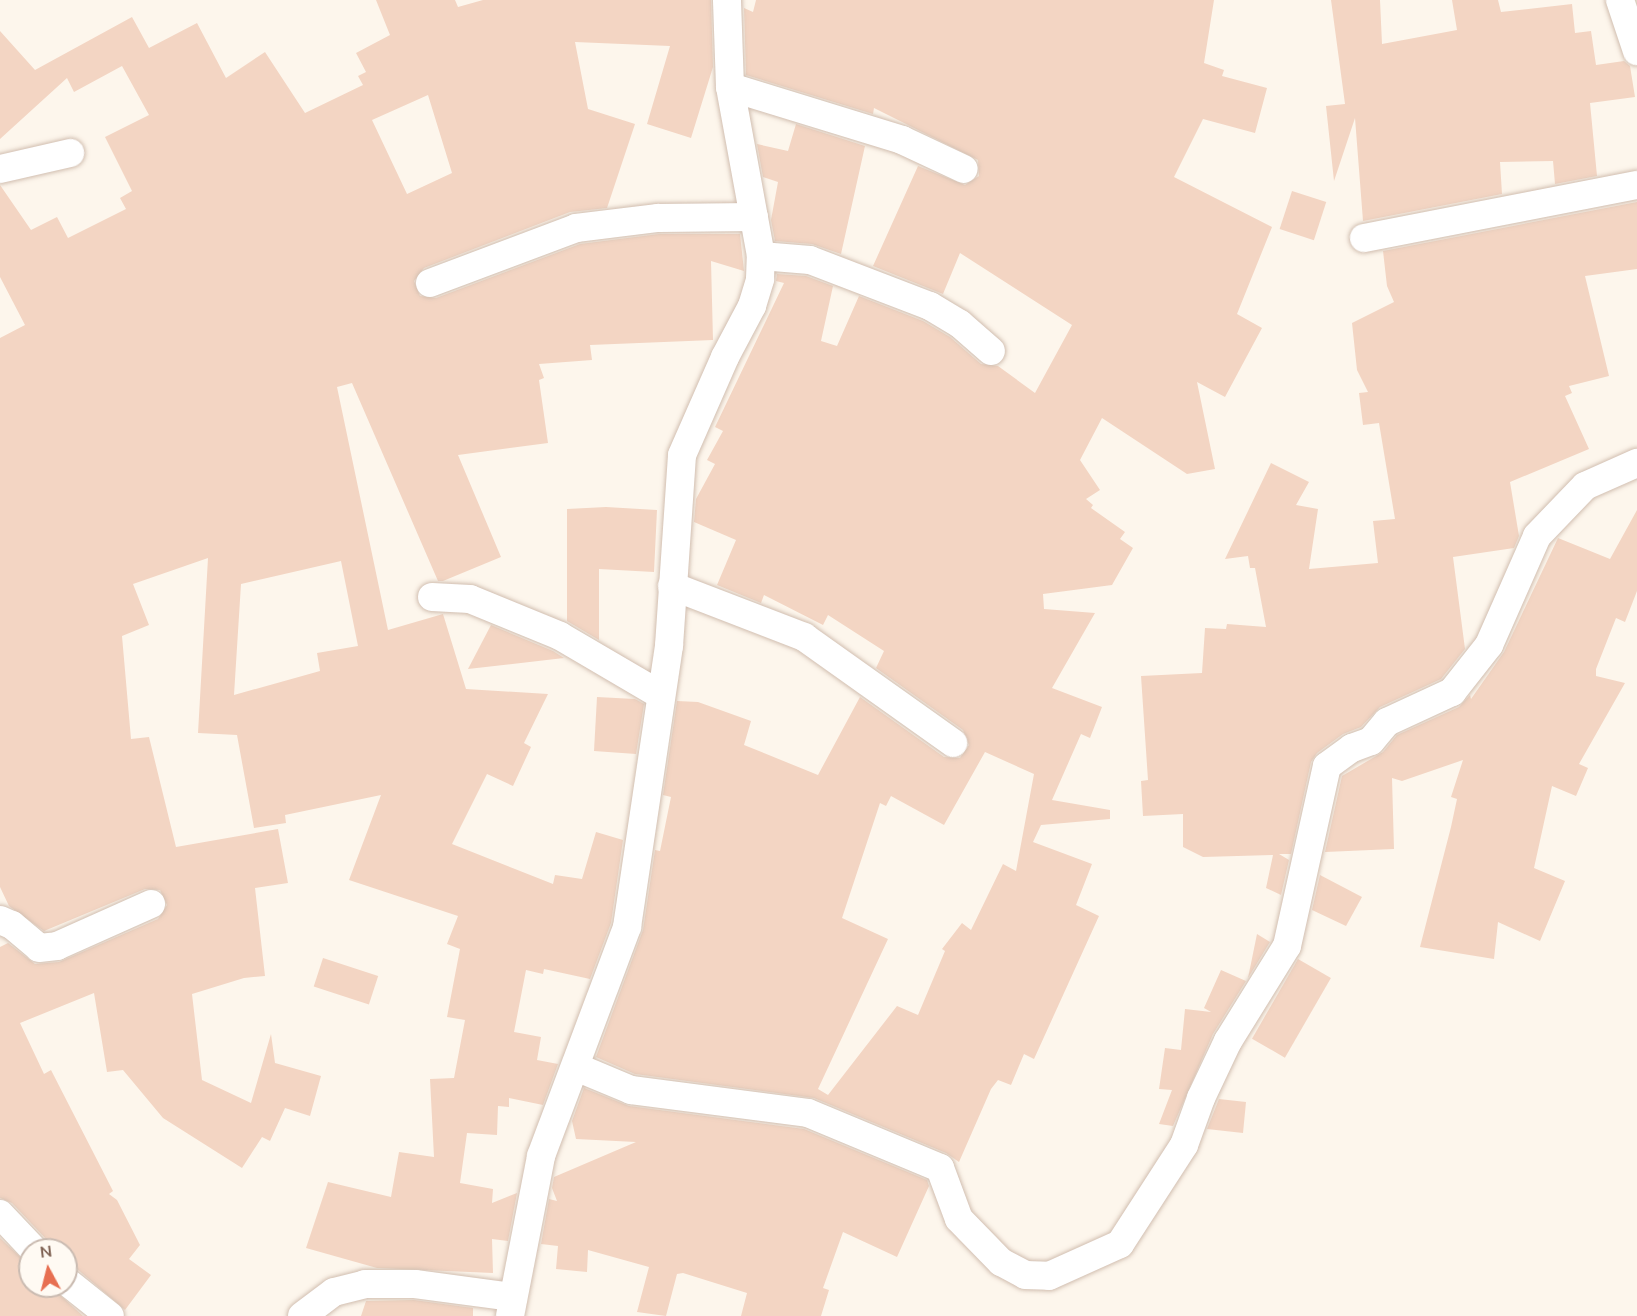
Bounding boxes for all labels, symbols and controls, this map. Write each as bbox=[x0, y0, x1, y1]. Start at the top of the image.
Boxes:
north arrow bbox=[18, 1238, 78, 1298]
text: N bbox=[39, 1240, 53, 1264]

